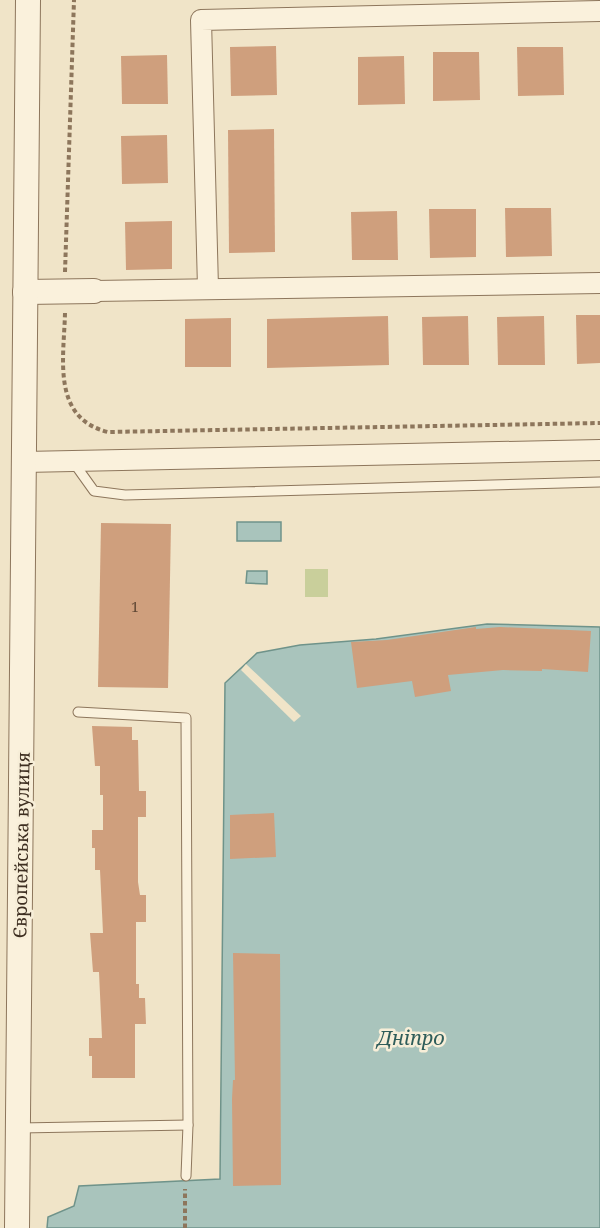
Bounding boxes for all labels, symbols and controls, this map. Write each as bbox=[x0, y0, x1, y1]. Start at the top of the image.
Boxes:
house number: 1 bbox=[131, 596, 139, 616]
street label: Європейська вулиця bbox=[7, 752, 35, 938]
water label: Дніпро bbox=[375, 1024, 445, 1051]

